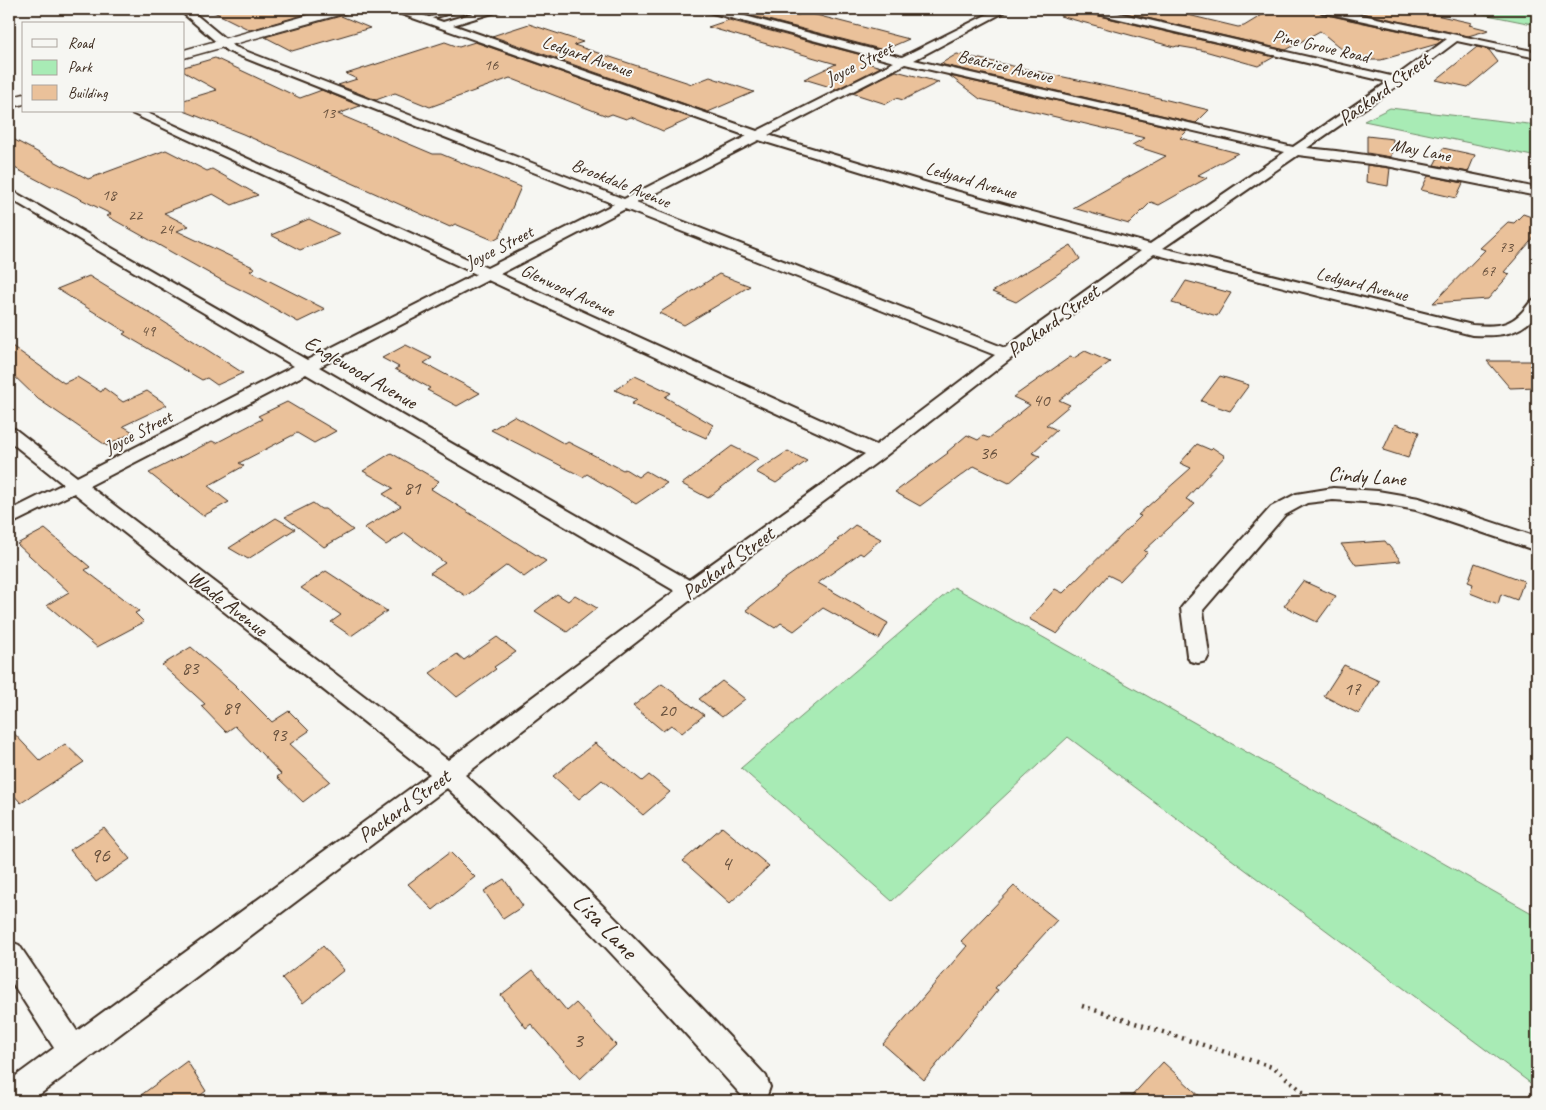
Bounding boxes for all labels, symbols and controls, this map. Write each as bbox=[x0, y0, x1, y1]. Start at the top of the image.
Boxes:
legend bbox=[22, 22, 185, 112]
street label: Pine Grove Road bbox=[1271, 24, 1374, 68]
street label: Ledyard Avenue bbox=[539, 30, 636, 82]
text: Road bbox=[68, 34, 95, 53]
street label: Joyce Street bbox=[821, 36, 898, 90]
street label: Beatrice Avenue bbox=[956, 44, 1056, 88]
street label: Packard Street bbox=[1333, 46, 1437, 131]
house number: 16 bbox=[484, 55, 499, 75]
text: Park bbox=[68, 58, 93, 77]
text: Building bbox=[68, 84, 108, 103]
house number: 13 bbox=[321, 103, 337, 123]
street label: May Lane bbox=[1390, 133, 1454, 167]
street label: Brookdale Avenue bbox=[569, 153, 675, 213]
street label: Ledyard Avenue bbox=[923, 157, 1020, 204]
house number: 18 bbox=[102, 185, 118, 205]
house number: 22 bbox=[128, 205, 144, 225]
house number: 24 bbox=[159, 219, 175, 239]
street label: Joyce Street bbox=[461, 220, 538, 274]
house number: 73 bbox=[1499, 237, 1515, 257]
street label: Glenwood Avenue bbox=[518, 259, 619, 322]
house number: 67 bbox=[1481, 261, 1496, 281]
street label: Ledyard Avenue bbox=[1314, 262, 1411, 306]
street label: Packard Street bbox=[1002, 278, 1106, 363]
house number: 49 bbox=[141, 321, 157, 341]
street label: Englewood Avenue bbox=[300, 329, 423, 415]
house number: 40 bbox=[1032, 388, 1051, 412]
street label: Joyce Street bbox=[100, 405, 177, 459]
house number: 36 bbox=[979, 441, 998, 465]
street label: Cindy Lane bbox=[1327, 460, 1408, 492]
house number: 81 bbox=[403, 476, 422, 500]
street label: Packard Street bbox=[677, 520, 781, 605]
street label: Wade Avenue bbox=[183, 564, 273, 643]
house number: 83 bbox=[181, 656, 200, 680]
house number: 17 bbox=[1343, 677, 1362, 701]
house number: 89 bbox=[222, 696, 241, 720]
house number: 20 bbox=[658, 698, 677, 722]
house number: 93 bbox=[269, 723, 288, 747]
street label: Packard Street bbox=[353, 763, 457, 848]
house number: 96 bbox=[90, 841, 111, 869]
house number: 4 bbox=[721, 849, 733, 877]
street label: Lisa Lane bbox=[566, 886, 646, 967]
house number: 3 bbox=[573, 1026, 585, 1054]

